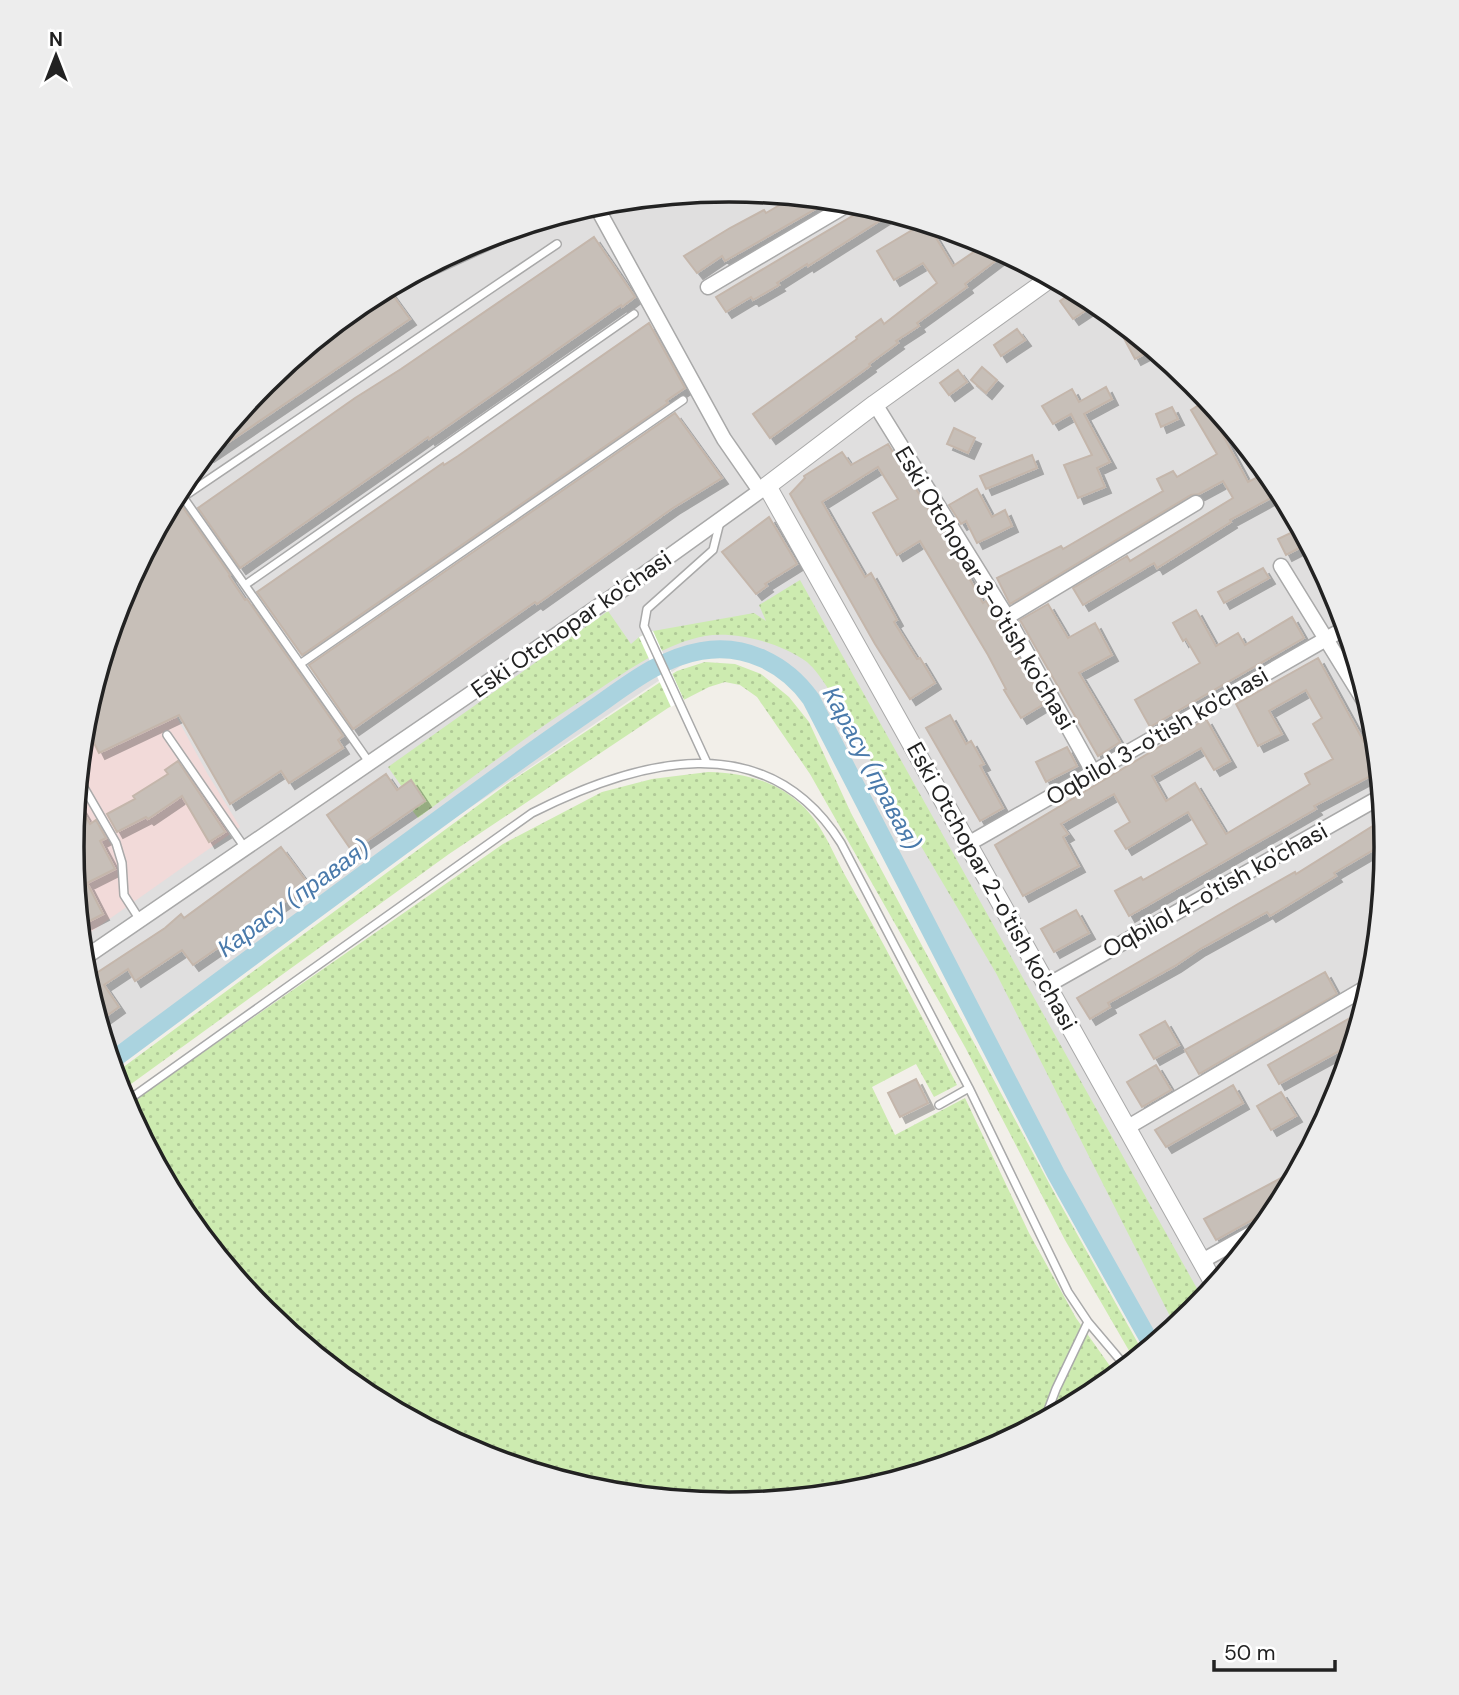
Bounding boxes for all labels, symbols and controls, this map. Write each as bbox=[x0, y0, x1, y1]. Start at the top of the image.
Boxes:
north arrow bbox=[21, 21, 91, 91]
text: N bbox=[49, 27, 63, 52]
street label: Eski Otchopar 3-o'tish ko'chasi bbox=[888, 441, 1082, 735]
street label: Eski Otchopar ko'chasi bbox=[465, 543, 677, 705]
street label: Oqbilol 3-o'tish ko'chasi bbox=[1040, 660, 1274, 812]
water label: Карасу (правая) bbox=[816, 681, 928, 855]
street label: Eski Otchopar 2-o'tish ko'chasi bbox=[900, 736, 1084, 1036]
street label: Oqbilol 4-o'tish ko'chasi bbox=[1097, 816, 1333, 964]
water label: Карасу (правая) bbox=[211, 832, 375, 964]
scale bar bbox=[1214, 1628, 1335, 1672]
text: 50 m bbox=[1224, 1639, 1275, 1667]

